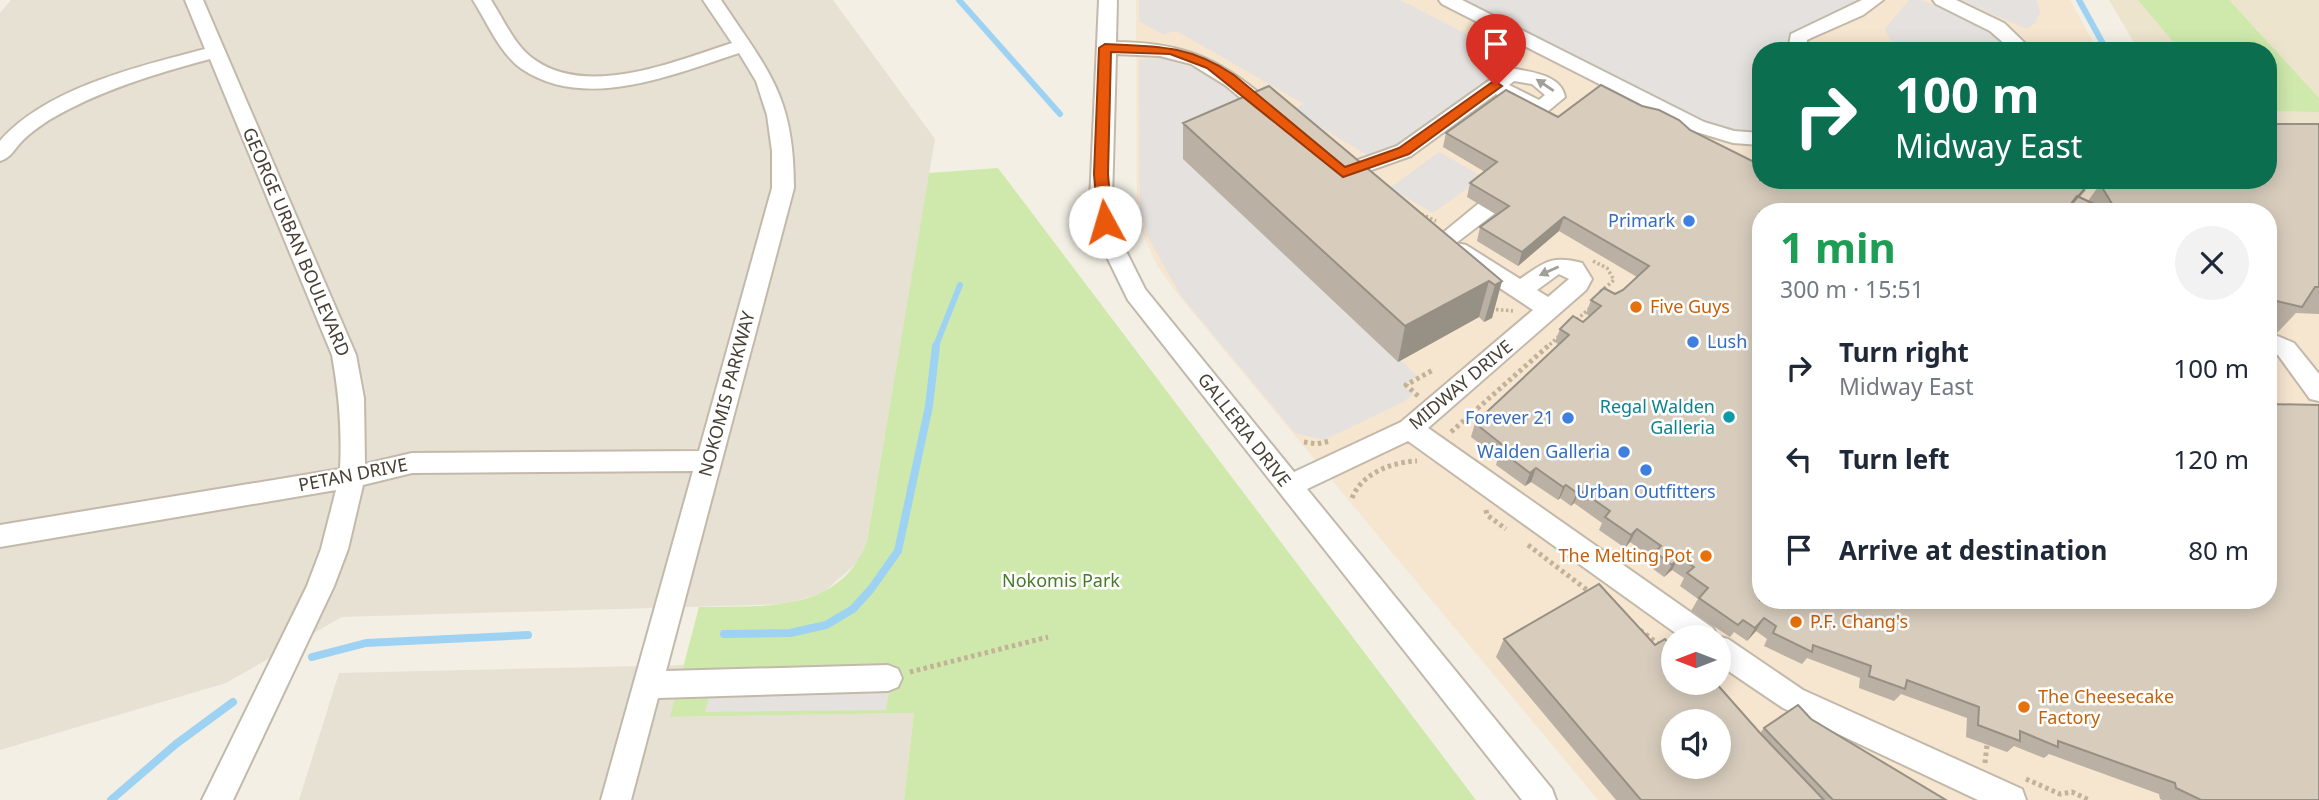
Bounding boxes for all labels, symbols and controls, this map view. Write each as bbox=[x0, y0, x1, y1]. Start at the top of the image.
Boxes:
pin bbox=[1466, 14, 1526, 86]
icon: arrive bbox=[1477, 25, 1515, 63]
text: 100 m bbox=[1895, 61, 2040, 127]
icon: right bbox=[1780, 70, 1871, 161]
one-way arrow bbox=[1535, 79, 1554, 93]
street label: GEORGE URBAN BOULEVARD bbox=[238, 124, 356, 360]
text: Midway East bbox=[1895, 124, 2082, 167]
position arrow bbox=[1068, 185, 1142, 259]
place label: Primark bbox=[1608, 208, 1675, 232]
marker: Primark bbox=[1681, 213, 1697, 229]
text: 1 min bbox=[1780, 218, 1896, 275]
button: close bbox=[2175, 226, 2249, 300]
one-way arrow bbox=[1538, 265, 1559, 277]
text: 300 m · 15:51 bbox=[1780, 273, 1924, 305]
place label: Five Guys bbox=[1650, 294, 1730, 318]
marker: Five Guys bbox=[1628, 299, 1644, 315]
street label: NOKOMIS PARKWAY bbox=[692, 308, 760, 479]
place label: Lush bbox=[1707, 329, 1747, 353]
street label: MIDWAY DRIVE bbox=[1404, 334, 1517, 435]
marker: Lush bbox=[1685, 334, 1701, 350]
text: Turn right bbox=[1839, 334, 1969, 370]
icon: right bbox=[1780, 349, 1818, 387]
text: 100 m bbox=[2173, 350, 2249, 386]
street label: GALLERIA DRIVE bbox=[1193, 368, 1297, 491]
text: Midway East bbox=[1839, 370, 1974, 402]
place label: Regal Walden Galleria bbox=[1600, 394, 1715, 439]
place label: Forever 21 bbox=[1465, 405, 1554, 429]
marker: Regal Walden Galleria bbox=[1721, 409, 1737, 425]
marker: Forever 21 bbox=[1560, 410, 1576, 426]
place label: Walden Galleria bbox=[1477, 439, 1610, 463]
icon: left bbox=[1780, 440, 1818, 478]
text: Turn left bbox=[1839, 441, 1950, 477]
text: 120 m bbox=[2173, 441, 2249, 477]
marker: Walden Galleria bbox=[1616, 444, 1632, 460]
street label: PETAN DRIVE bbox=[296, 452, 409, 496]
marker: Urban Outfitters bbox=[1638, 462, 1654, 478]
place label: Urban Outfitters bbox=[1576, 479, 1716, 503]
icon: arrive bbox=[1780, 531, 1818, 569]
text: Arrive at destination bbox=[1839, 532, 2108, 568]
text: 80 m bbox=[2188, 532, 2249, 568]
place label: The Melting Pot bbox=[1559, 543, 1692, 567]
marker: The Melting Pot bbox=[1698, 548, 1714, 564]
park label: Nokomis Park bbox=[1002, 568, 1120, 592]
place label: P.F. Chang's bbox=[1810, 609, 1908, 633]
marker: P.F. Chang's bbox=[1788, 614, 1804, 630]
north arrow bbox=[1661, 625, 1731, 695]
map controls bbox=[1661, 625, 1731, 779]
place label: The Cheesecake Factory bbox=[2038, 684, 2174, 729]
marker: The Cheesecake Factory bbox=[2016, 699, 2032, 715]
button: sound bbox=[1661, 709, 1731, 779]

